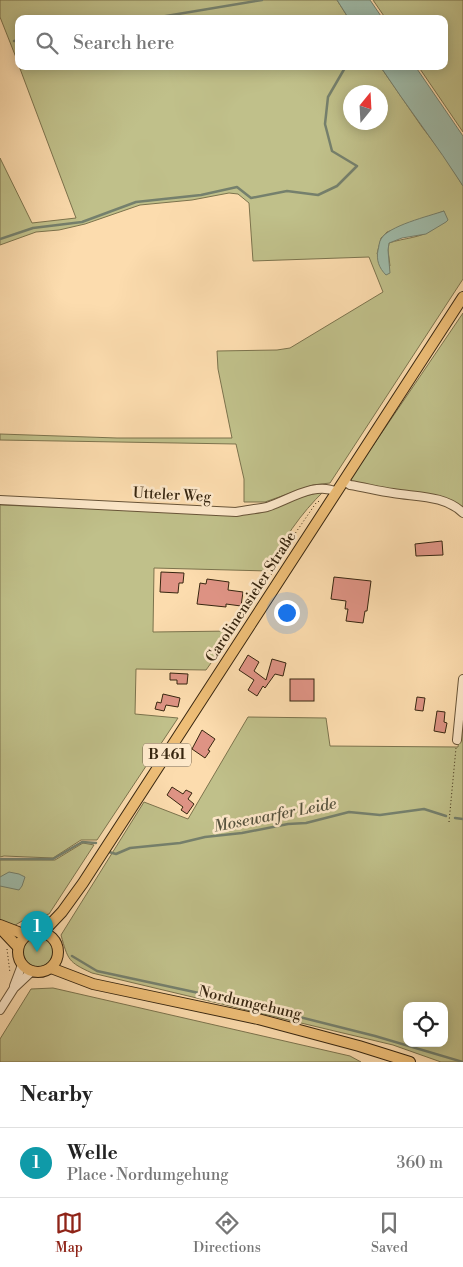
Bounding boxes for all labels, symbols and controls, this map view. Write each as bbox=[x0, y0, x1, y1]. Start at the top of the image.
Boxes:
search box bbox=[15, 15, 448, 70]
icon: search bbox=[33, 29, 61, 57]
text: Search here bbox=[73, 31, 174, 55]
north arrow bbox=[343, 85, 388, 130]
street label: Utteler Weg bbox=[132, 483, 212, 507]
street label: Carolinensieler Straße bbox=[202, 528, 300, 666]
your location bbox=[274, 600, 300, 626]
road number: B 461 bbox=[143, 744, 191, 766]
water label: Mosewarfer Leide bbox=[212, 793, 339, 837]
pin: 1 bbox=[21, 911, 53, 952]
street label: Nordumgehung bbox=[197, 982, 304, 1024]
map controls bbox=[403, 1002, 448, 1047]
button: locate bbox=[403, 1002, 448, 1047]
text: Nearby bbox=[20, 1082, 93, 1108]
text: Welle bbox=[67, 1141, 118, 1165]
text: 1 bbox=[32, 1153, 40, 1173]
text: 360 m bbox=[397, 1153, 443, 1173]
text: Place · Nordumgehung bbox=[67, 1165, 229, 1185]
tab: Map bbox=[55, 1209, 83, 1257]
tab: Directions bbox=[193, 1209, 261, 1257]
tab: Saved bbox=[371, 1209, 408, 1257]

